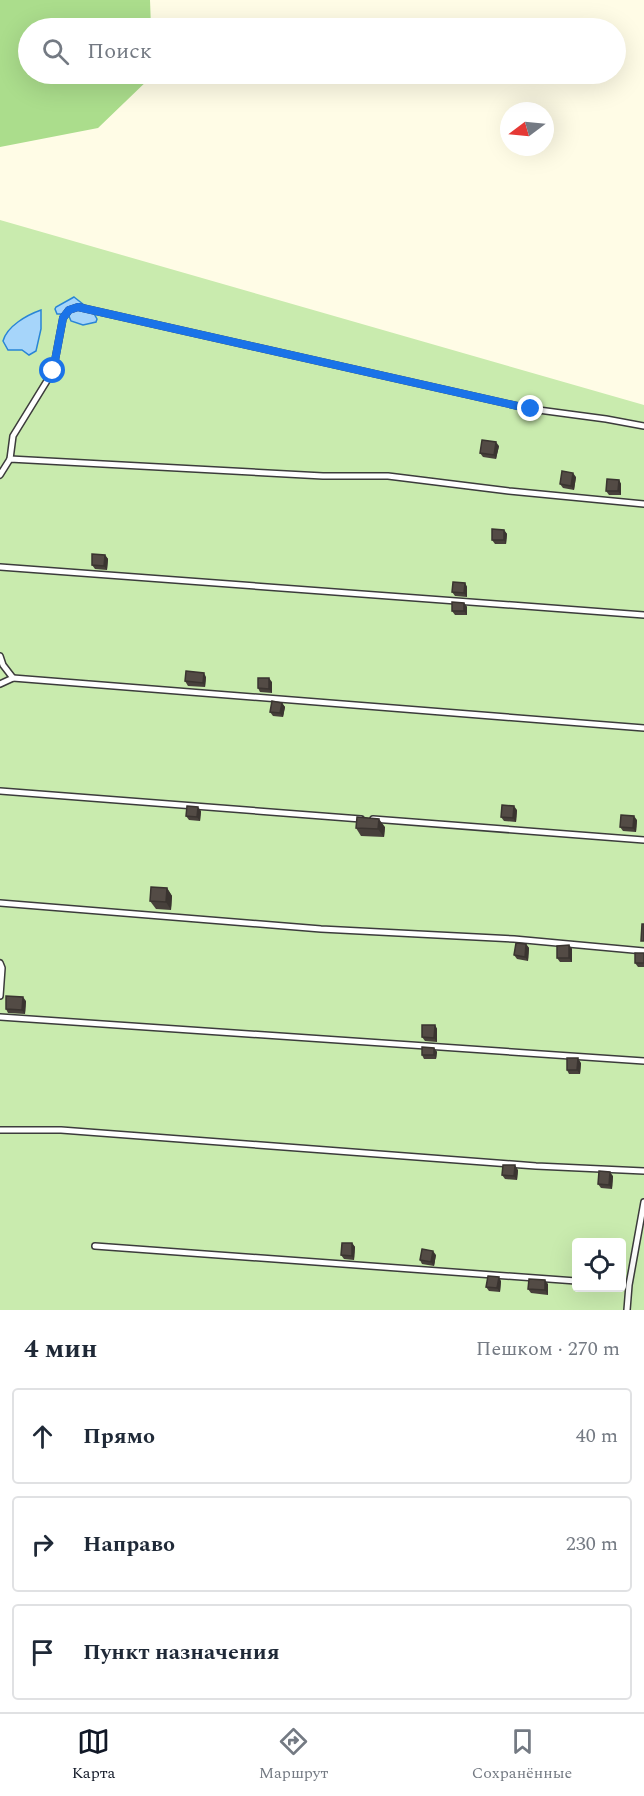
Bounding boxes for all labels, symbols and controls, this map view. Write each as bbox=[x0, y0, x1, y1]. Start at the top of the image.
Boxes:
search box bbox=[18, 18, 626, 84]
icon: search bbox=[39, 35, 72, 68]
text: Поиск bbox=[87, 35, 152, 68]
north arrow bbox=[500, 102, 554, 156]
route start bbox=[39, 357, 65, 383]
route end bbox=[517, 395, 543, 421]
map controls bbox=[572, 1238, 626, 1292]
button: locate bbox=[572, 1238, 626, 1292]
text: 4 мин bbox=[24, 1329, 97, 1369]
text: Пешком · 270 m bbox=[476, 1334, 620, 1364]
icon: ahead bbox=[26, 1420, 59, 1453]
text: Прямо bbox=[83, 1420, 155, 1453]
text: 40 m bbox=[576, 1421, 618, 1451]
icon: right bbox=[26, 1528, 59, 1561]
text: Направо bbox=[83, 1528, 175, 1561]
text: 230 m bbox=[566, 1529, 618, 1559]
icon: arrive bbox=[26, 1636, 59, 1669]
text: Пункт назначения bbox=[83, 1636, 280, 1669]
tab: Карта bbox=[72, 1725, 115, 1785]
tab: Маршрут bbox=[259, 1725, 328, 1785]
tab: Сохранённые bbox=[472, 1725, 572, 1785]

